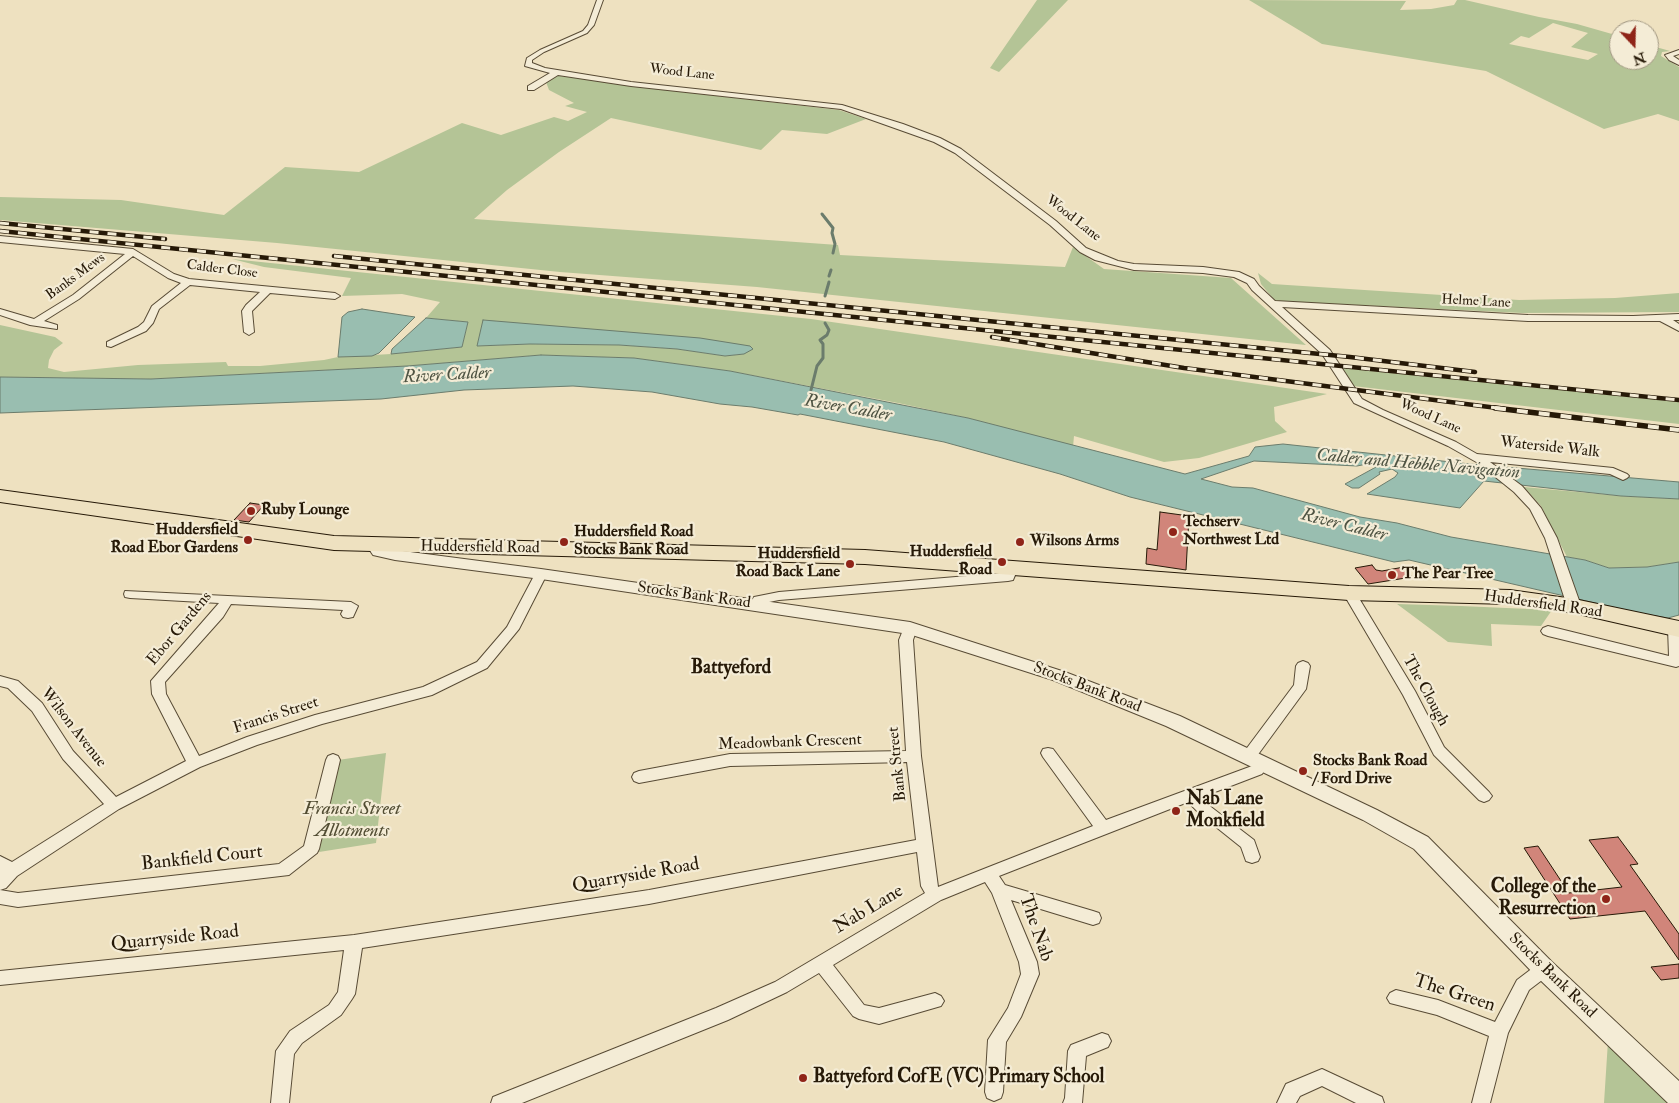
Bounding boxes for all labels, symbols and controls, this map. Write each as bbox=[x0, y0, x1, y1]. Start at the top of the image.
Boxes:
north arrow bbox=[1609, 20, 1659, 70]
text: N bbox=[1630, 48, 1648, 69]
street label: Wood Lane bbox=[649, 61, 715, 85]
street label: Wood Lane bbox=[1042, 192, 1104, 246]
street label: Banks Mews bbox=[43, 250, 109, 304]
street label: Calder Close bbox=[185, 257, 259, 283]
street label: Helme Lane bbox=[1441, 292, 1511, 312]
water label: River Calder bbox=[403, 363, 491, 389]
water label: River Calder bbox=[803, 391, 893, 427]
street label: Wood Lane bbox=[1397, 396, 1463, 438]
street label: Waterside Walk bbox=[1499, 433, 1601, 463]
water label: Calder and Hebble Navigation bbox=[1315, 445, 1521, 485]
place label: Ruby Lounge bbox=[261, 501, 349, 521]
marker: Ruby Lounge bbox=[245, 505, 257, 517]
water label: River Calder bbox=[1299, 505, 1389, 547]
place label: Techserv Northwest Ltd bbox=[1183, 513, 1279, 551]
place label: Huddersfield Road Ebor Gardens bbox=[111, 521, 238, 559]
place label: Huddersfield Road Stocks Bank Road bbox=[574, 523, 693, 561]
marker: Techserv Northwest Ltd bbox=[1167, 526, 1179, 538]
place label: Wilsons Arms bbox=[1030, 532, 1119, 552]
marker: Huddersfield Road Ebor Gardens bbox=[242, 534, 254, 546]
marker: Huddersfield Road Stocks Bank Road bbox=[558, 536, 570, 548]
marker: Wilsons Arms bbox=[1014, 536, 1026, 548]
street label: Huddersfield Road bbox=[420, 537, 540, 559]
place label: Huddersfield Road bbox=[909, 543, 992, 581]
place label: Huddersfield Road Back Lane bbox=[736, 545, 840, 583]
marker: Huddersfield Road bbox=[996, 556, 1008, 568]
marker: Huddersfield Road Back Lane bbox=[844, 558, 856, 570]
place label: The Pear Tree bbox=[1402, 565, 1493, 585]
marker: The Pear Tree bbox=[1386, 569, 1398, 581]
street label: Stocks Bank Road bbox=[636, 579, 752, 613]
street label: Huddersfield Road bbox=[1483, 587, 1603, 623]
street label: Ebor Gardens bbox=[144, 588, 216, 670]
street label: The Clough bbox=[1398, 652, 1452, 730]
district label: Battyeford bbox=[691, 658, 771, 680]
street label: Stocks Bank Road bbox=[1030, 659, 1144, 717]
street label: Wilson Avenue bbox=[36, 684, 110, 772]
street label: Francis Street bbox=[231, 693, 321, 739]
street label: Bank Street bbox=[885, 726, 911, 802]
street label: Meadowbank Crescent bbox=[718, 731, 862, 755]
place label: Stocks Bank Road / Ford Drive bbox=[1313, 752, 1427, 790]
marker: Stocks Bank Road / Ford Drive bbox=[1297, 765, 1309, 777]
place label: Nab Lane Monkfield bbox=[1186, 789, 1265, 833]
park label: Francis Street Allotments bbox=[303, 799, 401, 843]
marker: Nab Lane Monkfield bbox=[1170, 805, 1182, 817]
street label: Bankfield Court bbox=[140, 841, 264, 877]
street label: Quarryside Road bbox=[571, 854, 701, 898]
place label: College of the Resurrection bbox=[1491, 877, 1596, 921]
street label: Nab Lane bbox=[830, 880, 908, 940]
street label: The Nab bbox=[1013, 891, 1057, 965]
marker: College of the Resurrection bbox=[1600, 893, 1612, 905]
street label: Quarryside Road bbox=[110, 921, 240, 957]
street label: Stocks Bank Road bbox=[1504, 929, 1600, 1023]
street label: The Green bbox=[1410, 970, 1498, 1018]
place label: Battyeford CofE (VC) Primary School bbox=[813, 1067, 1104, 1089]
marker: Battyeford CofE (VC) Primary School bbox=[797, 1072, 809, 1084]

